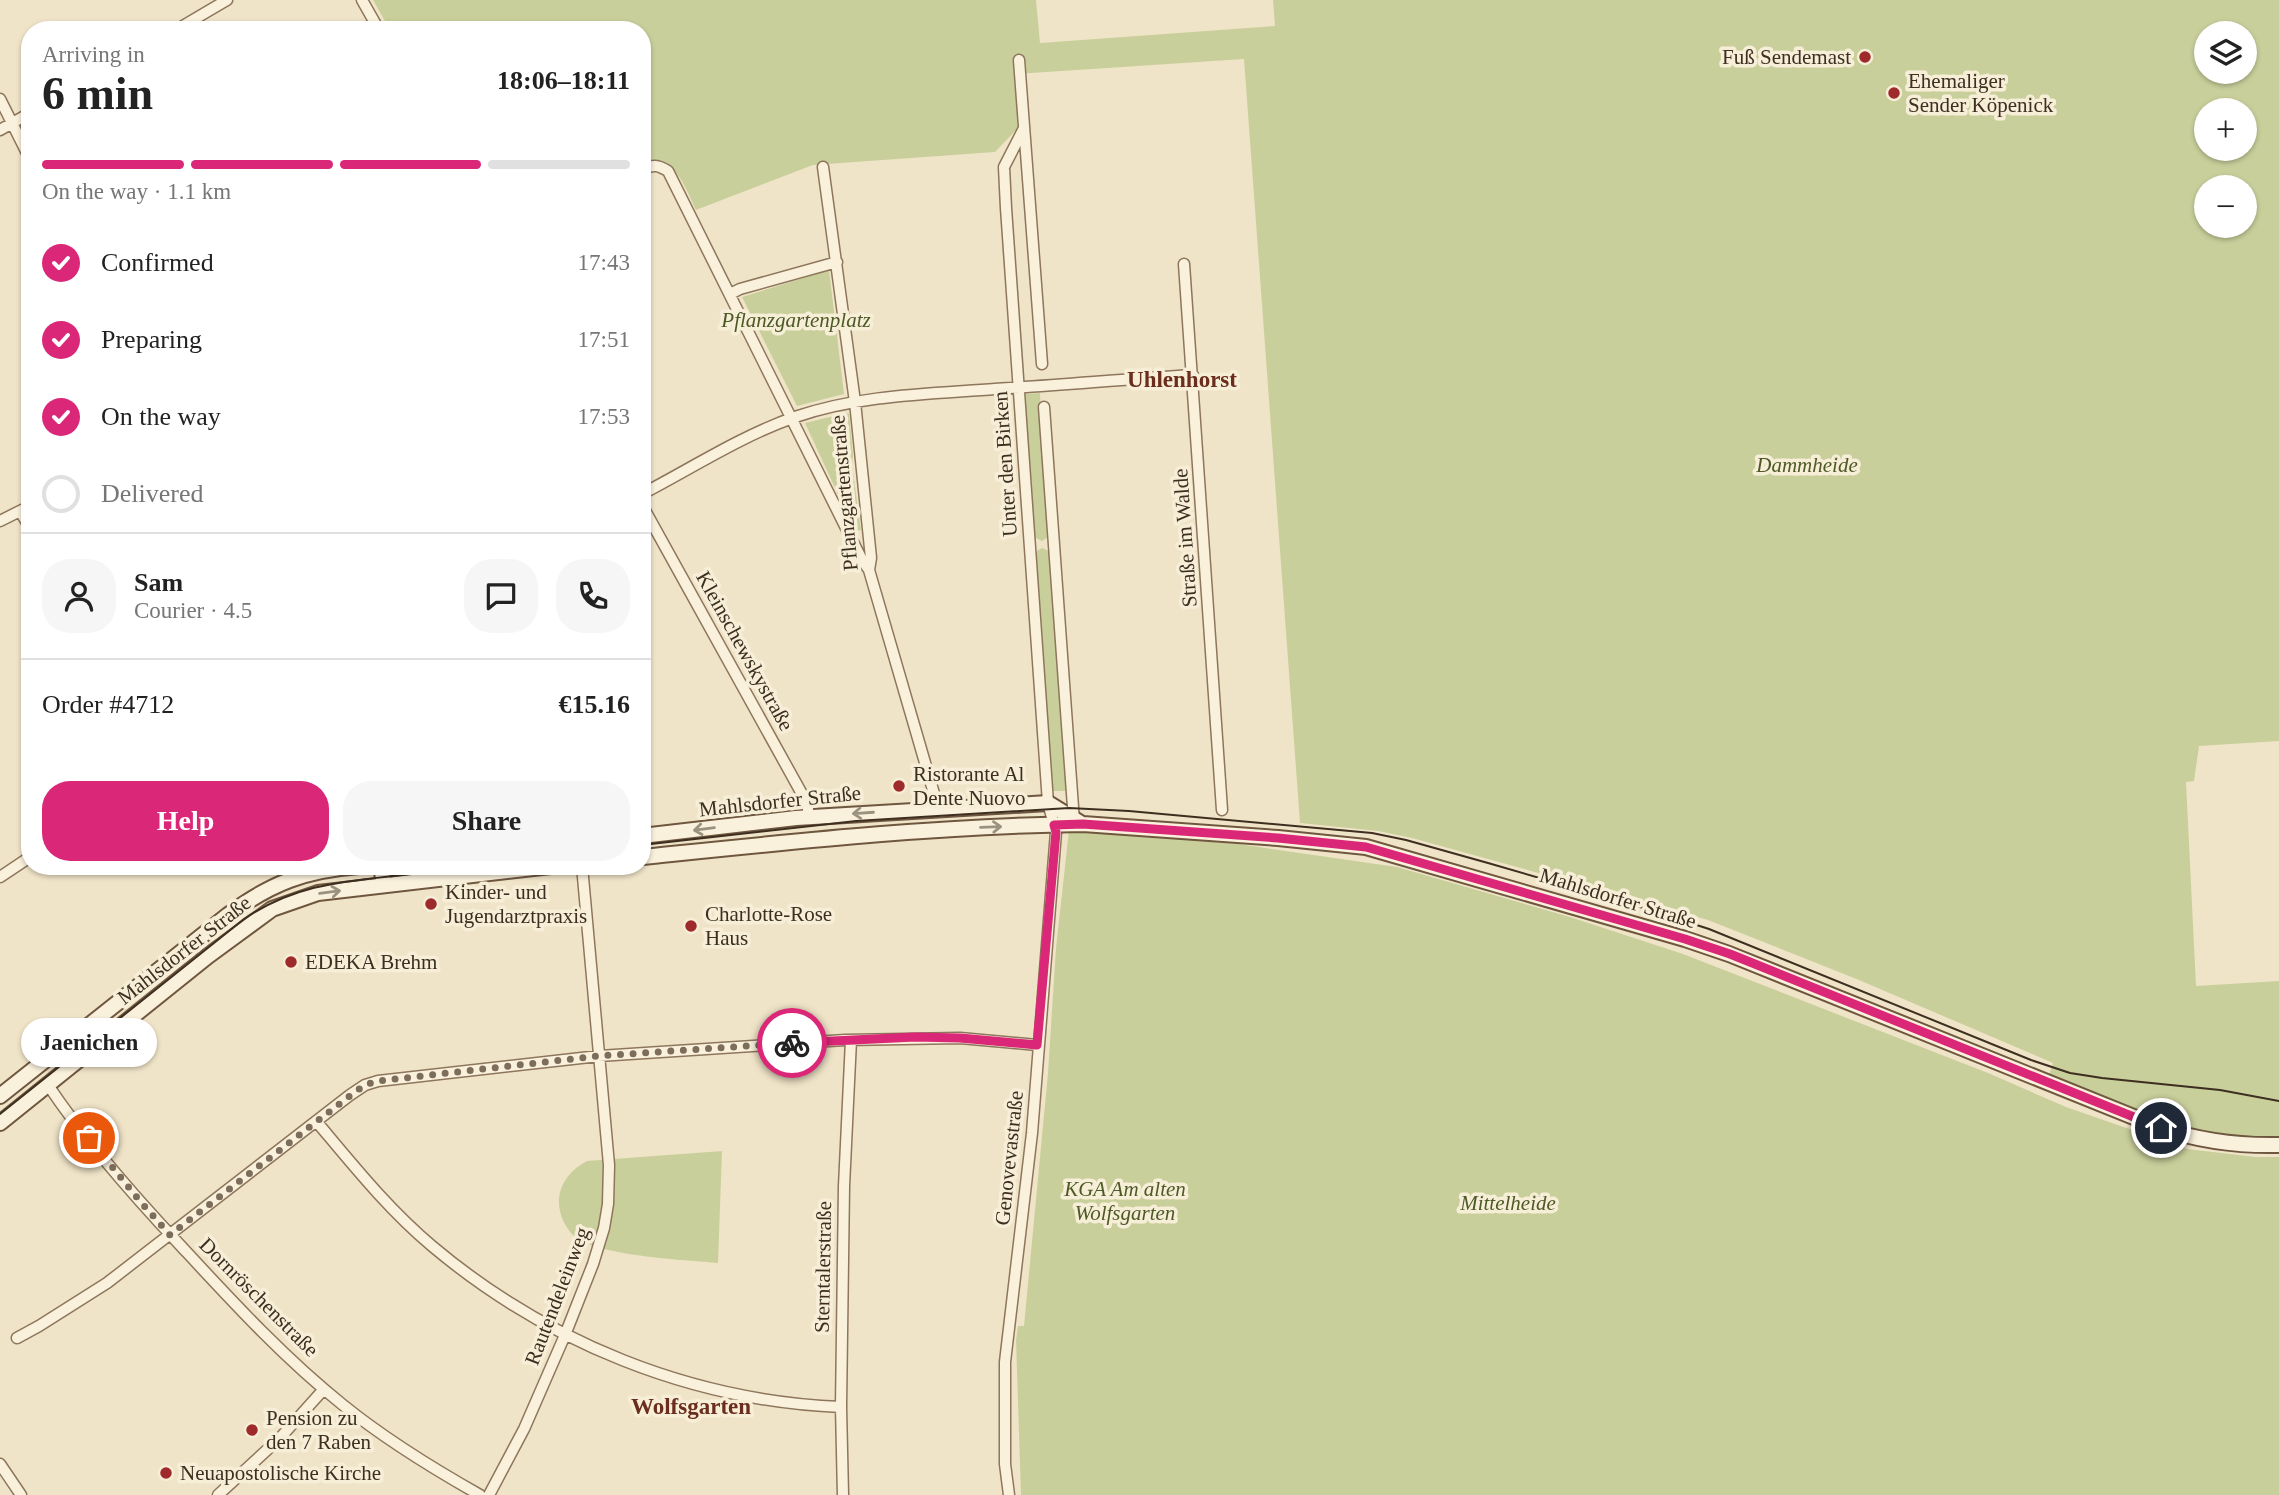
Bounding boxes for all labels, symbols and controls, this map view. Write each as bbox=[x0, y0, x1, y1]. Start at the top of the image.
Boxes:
map controls bbox=[2194, 21, 2257, 238]
button: layers bbox=[2194, 21, 2257, 84]
text: Arriving in bbox=[42, 42, 145, 67]
place label: Fuß Sendemast bbox=[1722, 45, 1851, 69]
marker: Fuß Sendemast bbox=[1857, 49, 1873, 65]
text: 18:06–18:11 bbox=[497, 66, 630, 95]
text: 6 min bbox=[42, 68, 153, 119]
place label: Ehemaliger Sender Köpenick bbox=[1908, 69, 2054, 117]
marker: Ehemaliger Sender Köpenick bbox=[1886, 85, 1902, 101]
button: + bbox=[2194, 98, 2257, 161]
button: − bbox=[2194, 175, 2257, 238]
text: On the way · 1.1 km bbox=[42, 179, 231, 204]
icon: check bbox=[42, 244, 80, 282]
text: Confirmed bbox=[101, 248, 214, 277]
text: 17:43 bbox=[578, 250, 630, 275]
park label: Pflanzgartenplatz bbox=[720, 308, 871, 332]
icon: check bbox=[42, 321, 80, 359]
text: Preparing bbox=[101, 325, 202, 354]
text: 17:51 bbox=[578, 327, 630, 352]
district label: Uhlenhorst bbox=[1127, 367, 1237, 392]
street label: Unter den Birken bbox=[988, 390, 1022, 538]
icon: check bbox=[42, 398, 80, 436]
text: On the way bbox=[101, 402, 221, 431]
text: 17:53 bbox=[578, 404, 630, 429]
street label: Pflanzgartenstraße bbox=[825, 414, 863, 572]
park label: Dammheide bbox=[1755, 453, 1858, 477]
street label: Straße im Walde bbox=[1168, 468, 1202, 608]
text: Delivered bbox=[101, 479, 204, 508]
button: person bbox=[42, 559, 116, 633]
button: chat bbox=[464, 559, 538, 633]
button: phone bbox=[556, 559, 630, 633]
street label: Kleinschewskystraße bbox=[691, 567, 799, 735]
text: Sam bbox=[134, 568, 183, 597]
text: Courier · 4.5 bbox=[134, 598, 252, 623]
text: Order #4712 bbox=[42, 690, 174, 719]
text: €15.16 bbox=[559, 690, 630, 719]
place label: Ristorante Al Dente Nuovo bbox=[913, 762, 1026, 810]
marker: Ristorante Al Dente Nuovo bbox=[891, 778, 907, 794]
button: Help bbox=[42, 781, 329, 861]
button: Share bbox=[343, 781, 630, 861]
street label: Mahlsdorfer Straße bbox=[698, 781, 862, 821]
one-way arrow bbox=[852, 807, 875, 820]
one-way arrow bbox=[979, 820, 1002, 833]
one-way arrow bbox=[693, 822, 716, 835]
street label: Mahlsdorfer Straße bbox=[1537, 863, 1699, 933]
place label: Kinder- und Jugendarztpraxis bbox=[445, 880, 587, 928]
one-way arrow bbox=[318, 885, 340, 898]
street label: Mahlsdorfer Straße bbox=[113, 890, 255, 1010]
marker: Kinder- und Jugendarztpraxis bbox=[423, 896, 439, 912]
place label: Charlotte-Rose Haus bbox=[705, 902, 832, 950]
marker: Charlotte-Rose Haus bbox=[683, 918, 699, 934]
place label: EDEKA Brehm bbox=[305, 950, 437, 974]
marker: EDEKA Brehm bbox=[283, 954, 299, 970]
courier bbox=[757, 1008, 827, 1078]
callout: Jaenichen bbox=[21, 1019, 157, 1068]
icon: bike bbox=[773, 1024, 811, 1062]
text: Jaenichen bbox=[40, 1030, 138, 1055]
street label: Genovevastraße bbox=[990, 1089, 1028, 1227]
pin bbox=[2131, 1098, 2191, 1158]
pin bbox=[59, 1108, 119, 1168]
icon: home bbox=[2142, 1109, 2180, 1147]
icon: bag bbox=[70, 1119, 108, 1157]
park label: KGA Am alten Wolfsgarten bbox=[1063, 1177, 1186, 1225]
park label: Mittelheide bbox=[1459, 1191, 1556, 1215]
street label: Sterntalerstraße bbox=[810, 1201, 836, 1333]
street label: Rautendeleinweg bbox=[520, 1223, 595, 1368]
street label: Dornröschenstraße bbox=[194, 1232, 324, 1362]
district label: Wolfsgarten bbox=[631, 1394, 751, 1419]
place label: Pension zu den 7 Raben bbox=[266, 1406, 371, 1454]
marker: Pension zu den 7 Raben bbox=[244, 1422, 260, 1438]
place label: Neuapostolische Kirche bbox=[180, 1461, 381, 1485]
marker: Neuapostolische Kirche bbox=[158, 1465, 174, 1481]

